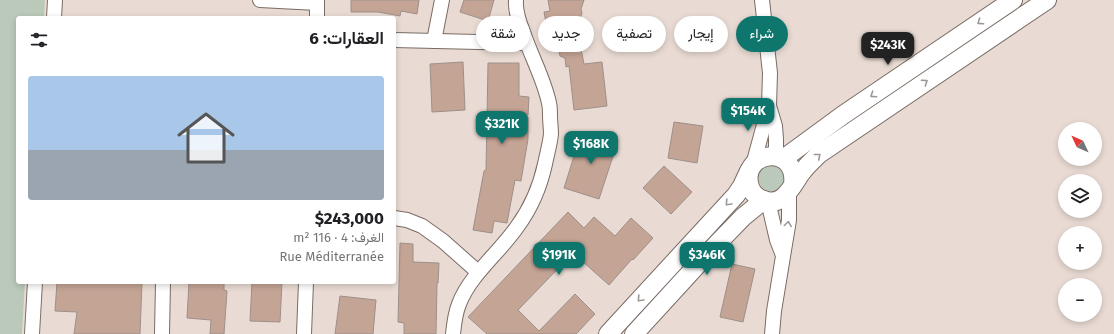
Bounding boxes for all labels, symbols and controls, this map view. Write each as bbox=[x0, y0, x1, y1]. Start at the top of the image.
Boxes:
chip: شقة bbox=[476, 16, 530, 52]
chip: جديد bbox=[538, 16, 594, 52]
chip: تصفية bbox=[602, 16, 666, 52]
chip: إيجار bbox=[674, 16, 728, 52]
chip: شراء bbox=[736, 16, 788, 52]
one-way arrow bbox=[977, 17, 984, 25]
text: العقارات: 6 bbox=[309, 28, 384, 49]
icon: filters bbox=[28, 29, 50, 51]
pin: $243K bbox=[860, 32, 916, 66]
text: $243K bbox=[870, 37, 906, 52]
one-way arrow bbox=[921, 79, 928, 87]
one-way arrow bbox=[870, 90, 877, 97]
pin: $154K bbox=[720, 98, 776, 132]
icon: home bbox=[170, 102, 242, 174]
text: $154K bbox=[730, 103, 766, 118]
pin: $321K bbox=[474, 111, 530, 145]
text: $321K bbox=[485, 116, 519, 131]
north arrow bbox=[1058, 122, 1102, 166]
map controls bbox=[1058, 122, 1102, 322]
pin: $168K bbox=[563, 131, 619, 165]
text: $168K bbox=[573, 136, 609, 151]
one-way arrow bbox=[813, 154, 821, 161]
button: layers bbox=[1058, 174, 1102, 218]
one-way arrow bbox=[726, 199, 733, 206]
text: $243,000 bbox=[315, 208, 384, 229]
one-way arrow bbox=[783, 221, 792, 227]
button: + bbox=[1058, 226, 1102, 270]
text: الغرف: 4 · 116 m² bbox=[293, 230, 384, 245]
pin: $191K bbox=[531, 242, 587, 276]
pin: $346K bbox=[679, 242, 735, 276]
text: $191K bbox=[542, 247, 576, 262]
text: $346K bbox=[689, 247, 725, 262]
text: Rue Méditerranée bbox=[279, 249, 384, 264]
button: − bbox=[1058, 278, 1102, 322]
one-way arrow bbox=[637, 294, 645, 302]

